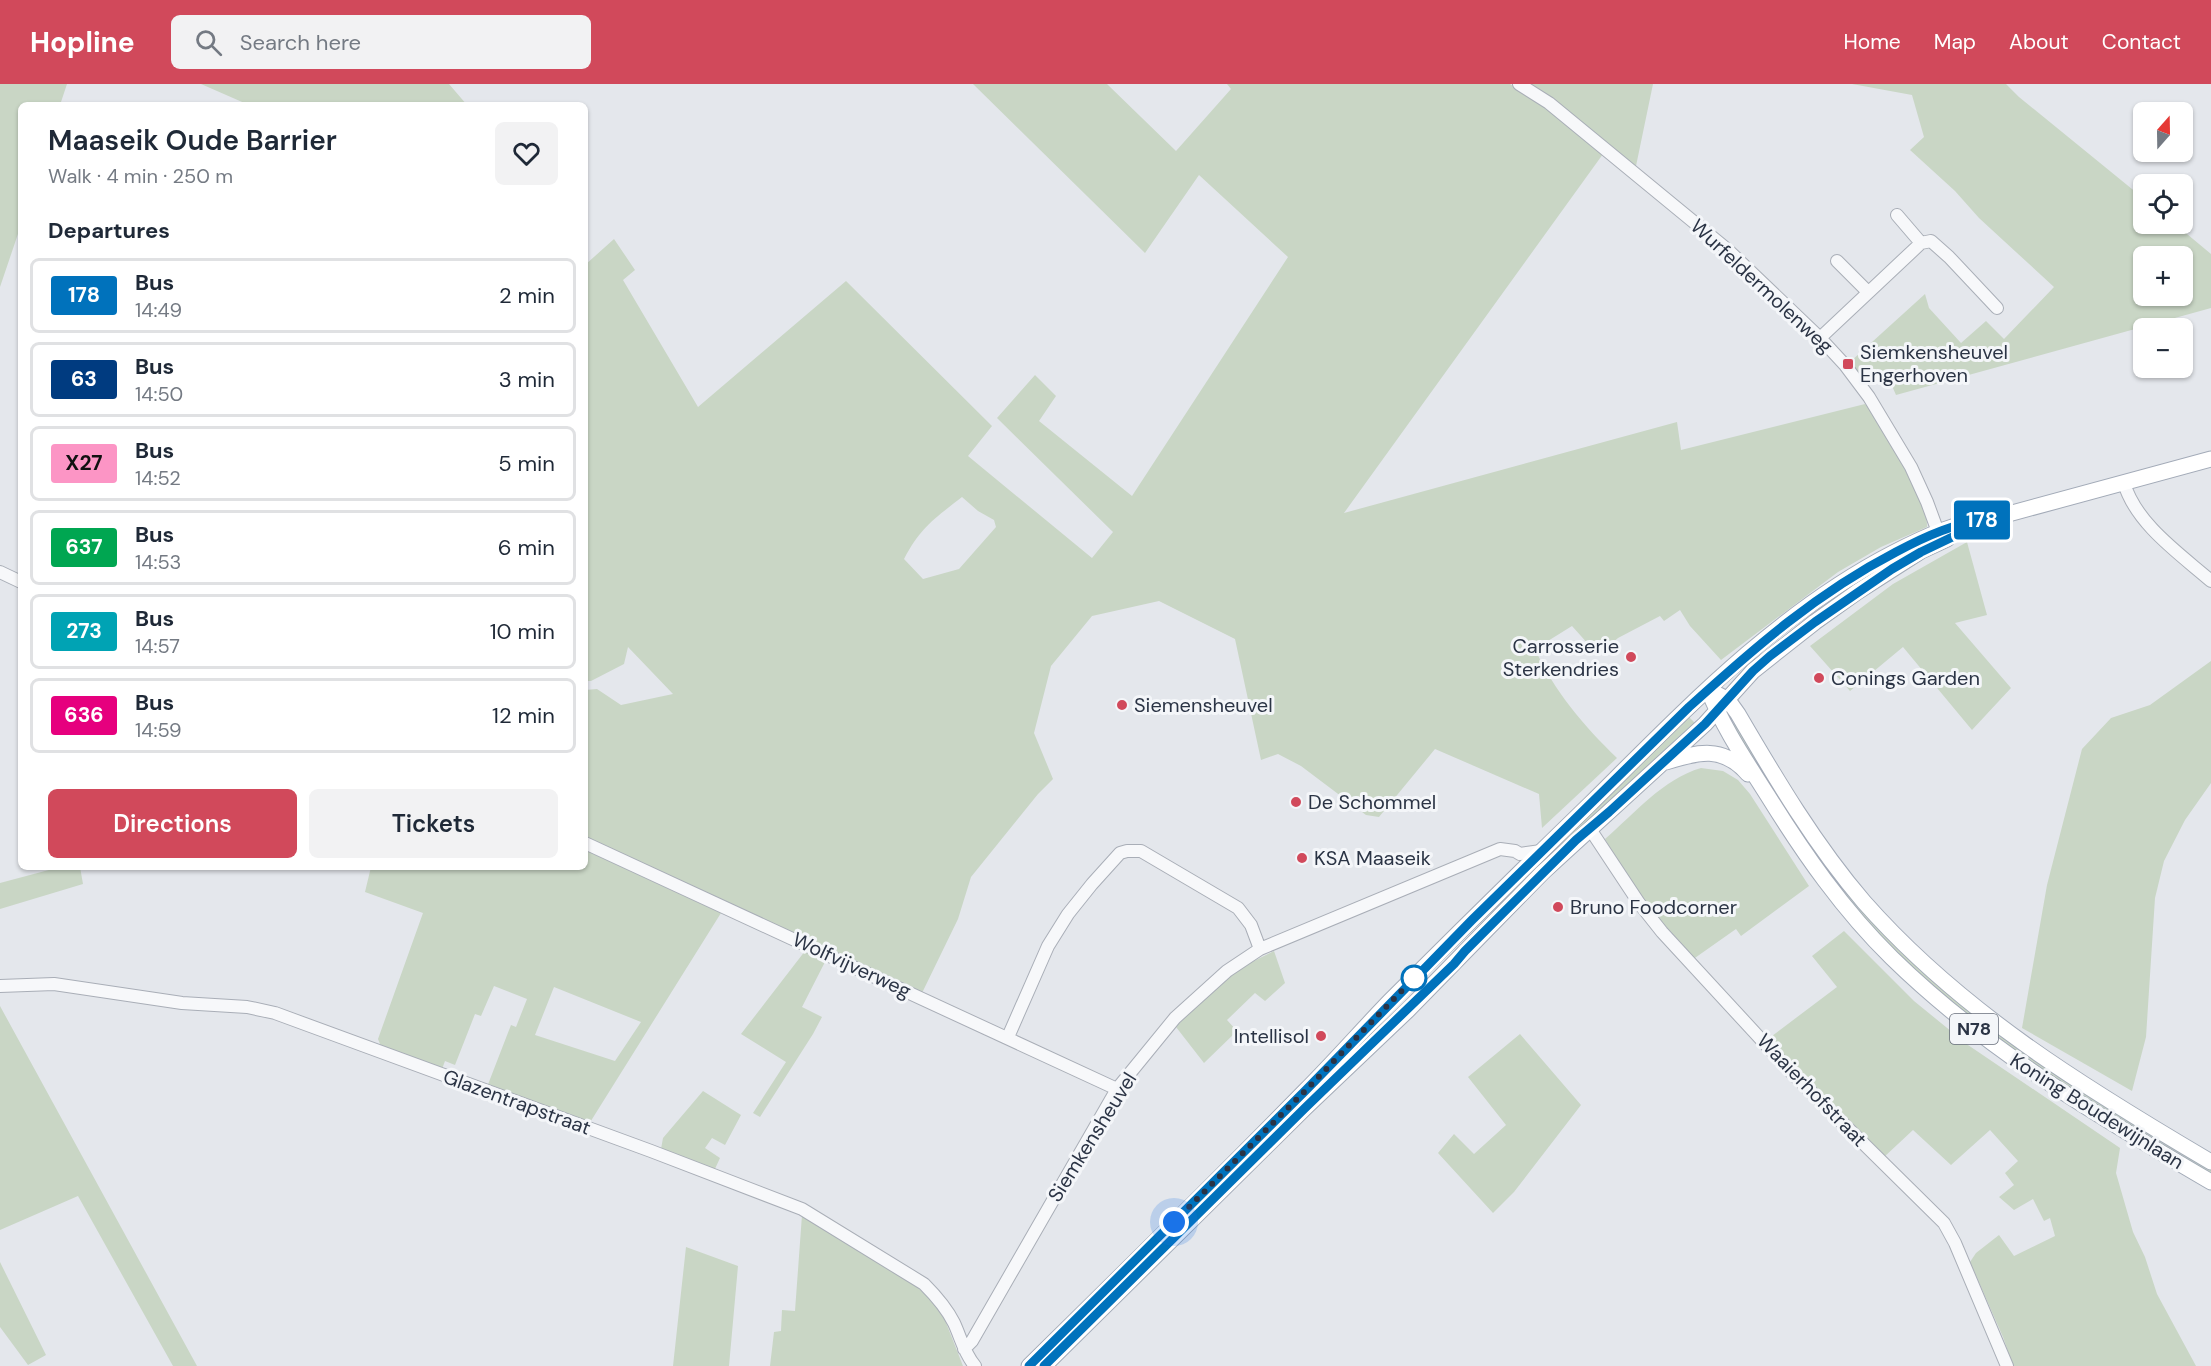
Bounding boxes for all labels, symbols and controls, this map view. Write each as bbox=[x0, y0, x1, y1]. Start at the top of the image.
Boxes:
search box bbox=[171, 15, 591, 69]
text: Hopline bbox=[30, 24, 135, 61]
icon: search bbox=[192, 26, 225, 59]
text: Search here bbox=[240, 28, 361, 57]
text: Home bbox=[1843, 28, 1901, 56]
text: Map bbox=[1934, 28, 1976, 56]
text: About bbox=[2009, 28, 2069, 56]
text: Contact bbox=[2102, 28, 2181, 56]
north arrow bbox=[2133, 102, 2193, 162]
map controls bbox=[2133, 102, 2193, 378]
text: Maaseik Oude Barrier bbox=[48, 122, 337, 159]
button: heart bbox=[495, 122, 558, 185]
text: Walk · 4 min · 250 m bbox=[48, 163, 233, 189]
button: locate bbox=[2133, 174, 2193, 234]
street label: Wurfeldermolenweg bbox=[1685, 213, 1839, 359]
text: Departures bbox=[48, 216, 170, 245]
button: + bbox=[2133, 246, 2193, 306]
text: Bus bbox=[135, 268, 174, 297]
text: 178 bbox=[68, 281, 100, 309]
text: 2 min bbox=[499, 281, 555, 310]
text: 14:49 bbox=[135, 297, 182, 323]
button: − bbox=[2133, 318, 2193, 378]
place label: Siemkensheuvel Engerhoven bbox=[1860, 339, 2008, 388]
text: Bus bbox=[135, 352, 174, 381]
marker: Siemkensheuvel Engerhoven bbox=[1841, 357, 1855, 371]
text: 63 bbox=[71, 365, 97, 393]
text: 3 min bbox=[499, 365, 555, 394]
text: 14:50 bbox=[135, 381, 183, 407]
text: Bus bbox=[135, 436, 174, 465]
text: X27 bbox=[65, 449, 103, 477]
text: 5 min bbox=[498, 449, 555, 478]
text: 14:52 bbox=[135, 465, 181, 491]
line badge: 178 bbox=[1948, 500, 2016, 540]
text: 178 bbox=[1966, 506, 1998, 534]
text: Bus bbox=[135, 520, 174, 549]
text: 637 bbox=[65, 533, 103, 561]
text: 6 min bbox=[498, 533, 555, 562]
text: 14:53 bbox=[135, 549, 181, 575]
text: Bus bbox=[135, 604, 174, 633]
text: 273 bbox=[66, 617, 102, 645]
text: 10 min bbox=[490, 617, 555, 646]
text: 14:57 bbox=[135, 633, 180, 659]
place label: Carrosserie Sterkendries bbox=[1503, 633, 1619, 682]
marker: Carrosserie Sterkendries bbox=[1624, 650, 1638, 664]
place label: Conings Garden bbox=[1831, 665, 1980, 691]
marker: Conings Garden bbox=[1812, 671, 1826, 685]
text: Bus bbox=[135, 688, 174, 717]
place label: Siemensheuvel bbox=[1134, 692, 1273, 718]
marker: Siemensheuvel bbox=[1115, 698, 1129, 712]
text: 636 bbox=[64, 701, 104, 729]
text: 12 min bbox=[492, 701, 555, 730]
text: 14:59 bbox=[135, 717, 182, 743]
button: Directions bbox=[48, 789, 297, 858]
button: Tickets bbox=[309, 789, 558, 858]
place label: De Schommel bbox=[1308, 789, 1436, 815]
marker: De Schommel bbox=[1289, 795, 1303, 809]
place label: KSA Maaseik bbox=[1314, 845, 1431, 871]
marker: KSA Maaseik bbox=[1295, 851, 1309, 865]
place label: Bruno Foodcorner bbox=[1570, 894, 1737, 920]
marker: Bruno Foodcorner bbox=[1551, 900, 1565, 914]
street label: Wolfvijverweg bbox=[789, 926, 915, 1004]
unlabelled marker bbox=[1401, 965, 1427, 991]
road number: N78 bbox=[1950, 1014, 1998, 1044]
place label: Intellisol bbox=[1234, 1023, 1309, 1049]
street label: Waaierhofstraat bbox=[1751, 1028, 1873, 1152]
marker: Intellisol bbox=[1314, 1029, 1328, 1043]
street label: Koning Boudewijnlaan bbox=[2005, 1047, 2189, 1175]
street label: Glazentrapstraat bbox=[440, 1063, 595, 1141]
street label: Siemkensheuvel bbox=[1042, 1067, 1142, 1207]
your location bbox=[1159, 1207, 1189, 1237]

